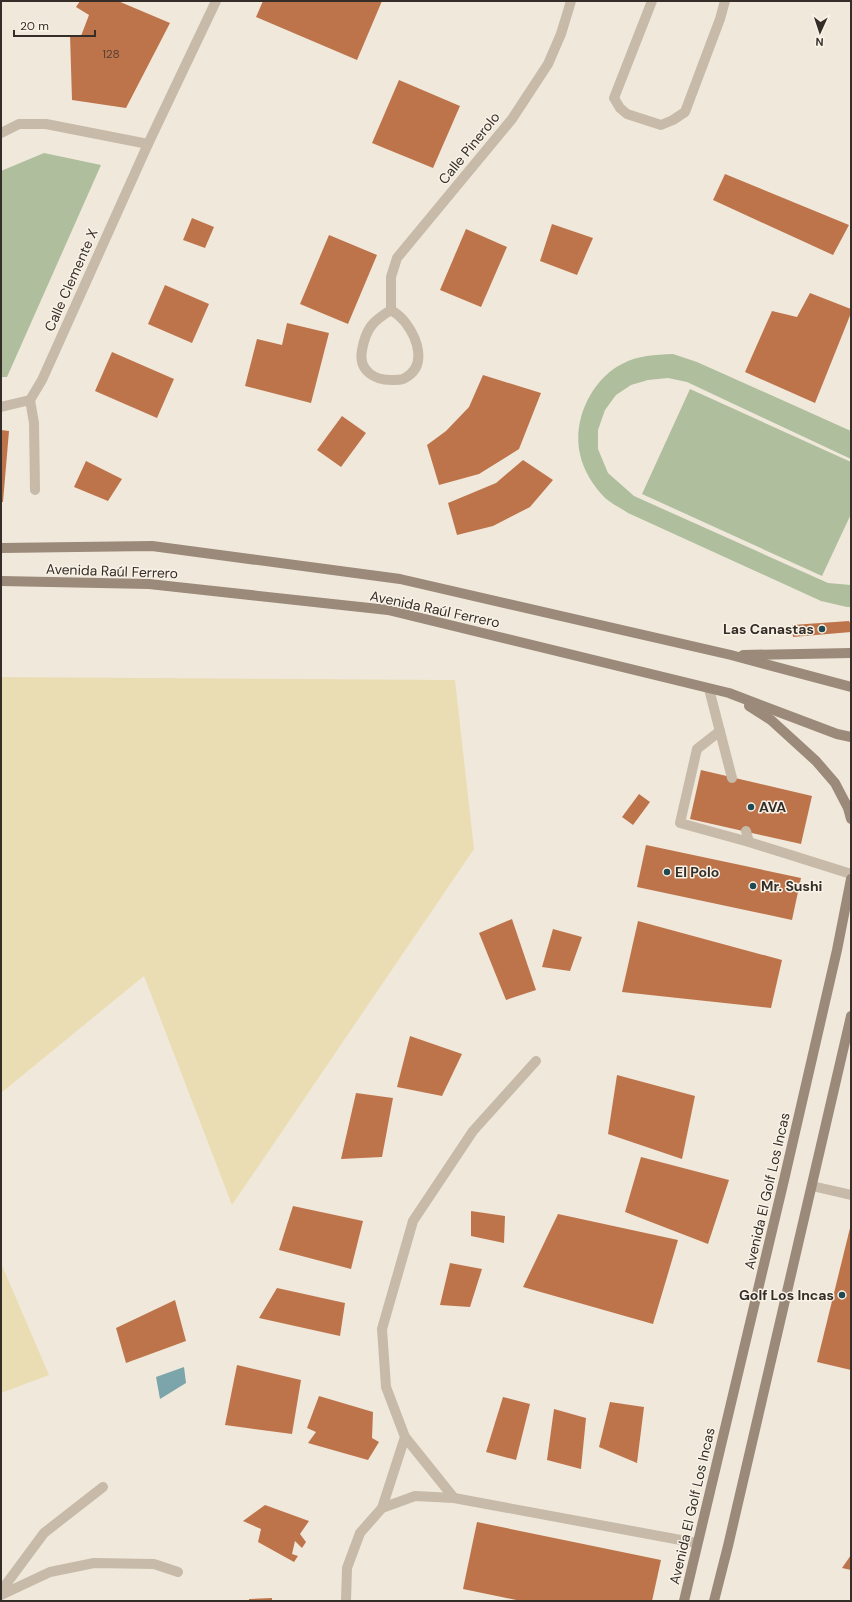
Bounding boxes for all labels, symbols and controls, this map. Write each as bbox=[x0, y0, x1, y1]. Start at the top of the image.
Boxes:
scale bar bbox=[14, 12, 95, 38]
north arrow bbox=[800, 12, 840, 52]
text: 20 m bbox=[20, 18, 49, 34]
text: N bbox=[815, 35, 824, 49]
house number: 128 bbox=[102, 46, 120, 62]
street label: Calle Pinerolo bbox=[434, 108, 504, 188]
street label: Calle Clemente X bbox=[40, 226, 102, 334]
street label: Avenida Raúl Ferrero bbox=[46, 560, 178, 582]
street label: Avenida Raúl Ferrero bbox=[369, 586, 501, 632]
place label: Las Canastas bbox=[723, 620, 814, 638]
marker: Las Canastas bbox=[817, 624, 827, 634]
place label: AVA bbox=[759, 798, 786, 816]
marker: AVA bbox=[746, 802, 756, 812]
place label: El Polo bbox=[675, 863, 719, 881]
marker: El Polo bbox=[662, 867, 672, 877]
place label: Mr. Sushi bbox=[761, 877, 823, 895]
marker: Mr. Sushi bbox=[748, 881, 758, 891]
street label: Avenida El Golf Los Incas bbox=[740, 1111, 794, 1271]
place label: Golf Los Incas bbox=[739, 1286, 834, 1304]
marker: Golf Los Incas bbox=[837, 1290, 847, 1300]
street label: Avenida El Golf Los Incas bbox=[665, 1426, 719, 1586]

